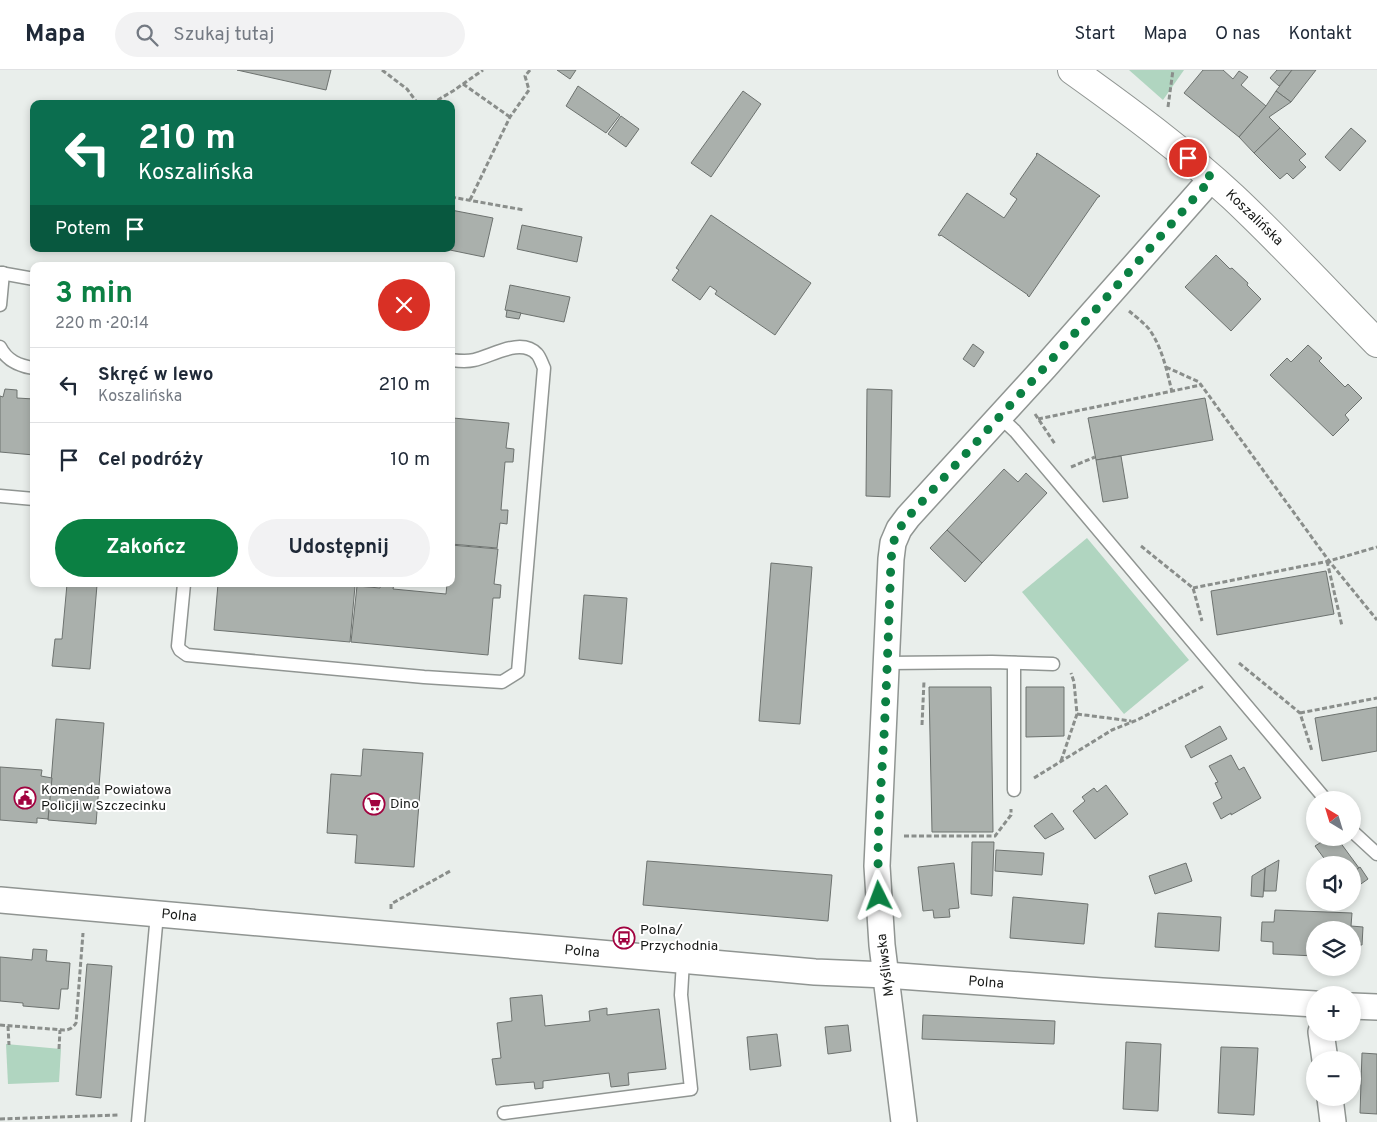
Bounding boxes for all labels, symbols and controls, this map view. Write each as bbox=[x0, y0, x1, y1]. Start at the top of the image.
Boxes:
search box bbox=[115, 12, 465, 57]
text: Mapa bbox=[25, 20, 85, 50]
icon: search bbox=[133, 21, 161, 49]
text: Szukaj tutaj bbox=[173, 23, 274, 47]
text: Start bbox=[1074, 23, 1115, 46]
text: Mapa bbox=[1143, 23, 1187, 46]
text: O nas bbox=[1215, 23, 1260, 46]
text: Kontakt bbox=[1288, 23, 1352, 46]
text: 210 m bbox=[138, 117, 236, 161]
icon: left bbox=[55, 120, 120, 185]
pin bbox=[1167, 137, 1209, 179]
icon: arrive bbox=[1174, 144, 1202, 172]
text: Koszalińska bbox=[138, 160, 254, 187]
street label: Koszalińska bbox=[1222, 186, 1286, 250]
icon: arrive bbox=[121, 215, 149, 243]
text: Potem bbox=[55, 217, 111, 241]
text: 3 min bbox=[55, 276, 133, 313]
button: close bbox=[378, 279, 430, 331]
text: 220 m · 20:14 bbox=[55, 314, 149, 334]
text: Skręć w lewo bbox=[98, 363, 213, 387]
icon: left bbox=[55, 371, 83, 399]
text: 210 m bbox=[379, 373, 430, 397]
text: Koszalińska bbox=[98, 387, 182, 407]
icon: arrive bbox=[55, 446, 83, 474]
text: Cel podróży bbox=[98, 448, 203, 472]
text: 10 m bbox=[390, 448, 430, 472]
button: Zakończ bbox=[55, 519, 238, 577]
button: Udostępnij bbox=[248, 519, 430, 577]
place label: Komenda Powiatowa Policji w Szczecinku bbox=[41, 782, 171, 815]
public building icon: Komenda Powiatowa Policji w Szczecinku bbox=[13, 786, 37, 810]
north arrow bbox=[1306, 791, 1361, 846]
map controls bbox=[1306, 791, 1361, 1106]
supermarket icon: Dino bbox=[362, 792, 386, 816]
place label: Dino bbox=[390, 796, 419, 813]
button: sound bbox=[1306, 856, 1361, 911]
position arrow bbox=[852, 869, 904, 921]
street label: Polna bbox=[160, 906, 198, 926]
button: layers bbox=[1306, 921, 1361, 976]
place label: Polna/ Przychodnia bbox=[640, 922, 718, 955]
bus stop icon: Polna/ Przychodnia bbox=[612, 926, 636, 950]
street label: Myśliwska bbox=[874, 932, 898, 998]
street label: Polna bbox=[563, 942, 601, 962]
street label: Polna bbox=[968, 973, 1004, 993]
button: + bbox=[1306, 986, 1361, 1041]
button: − bbox=[1306, 1051, 1361, 1106]

